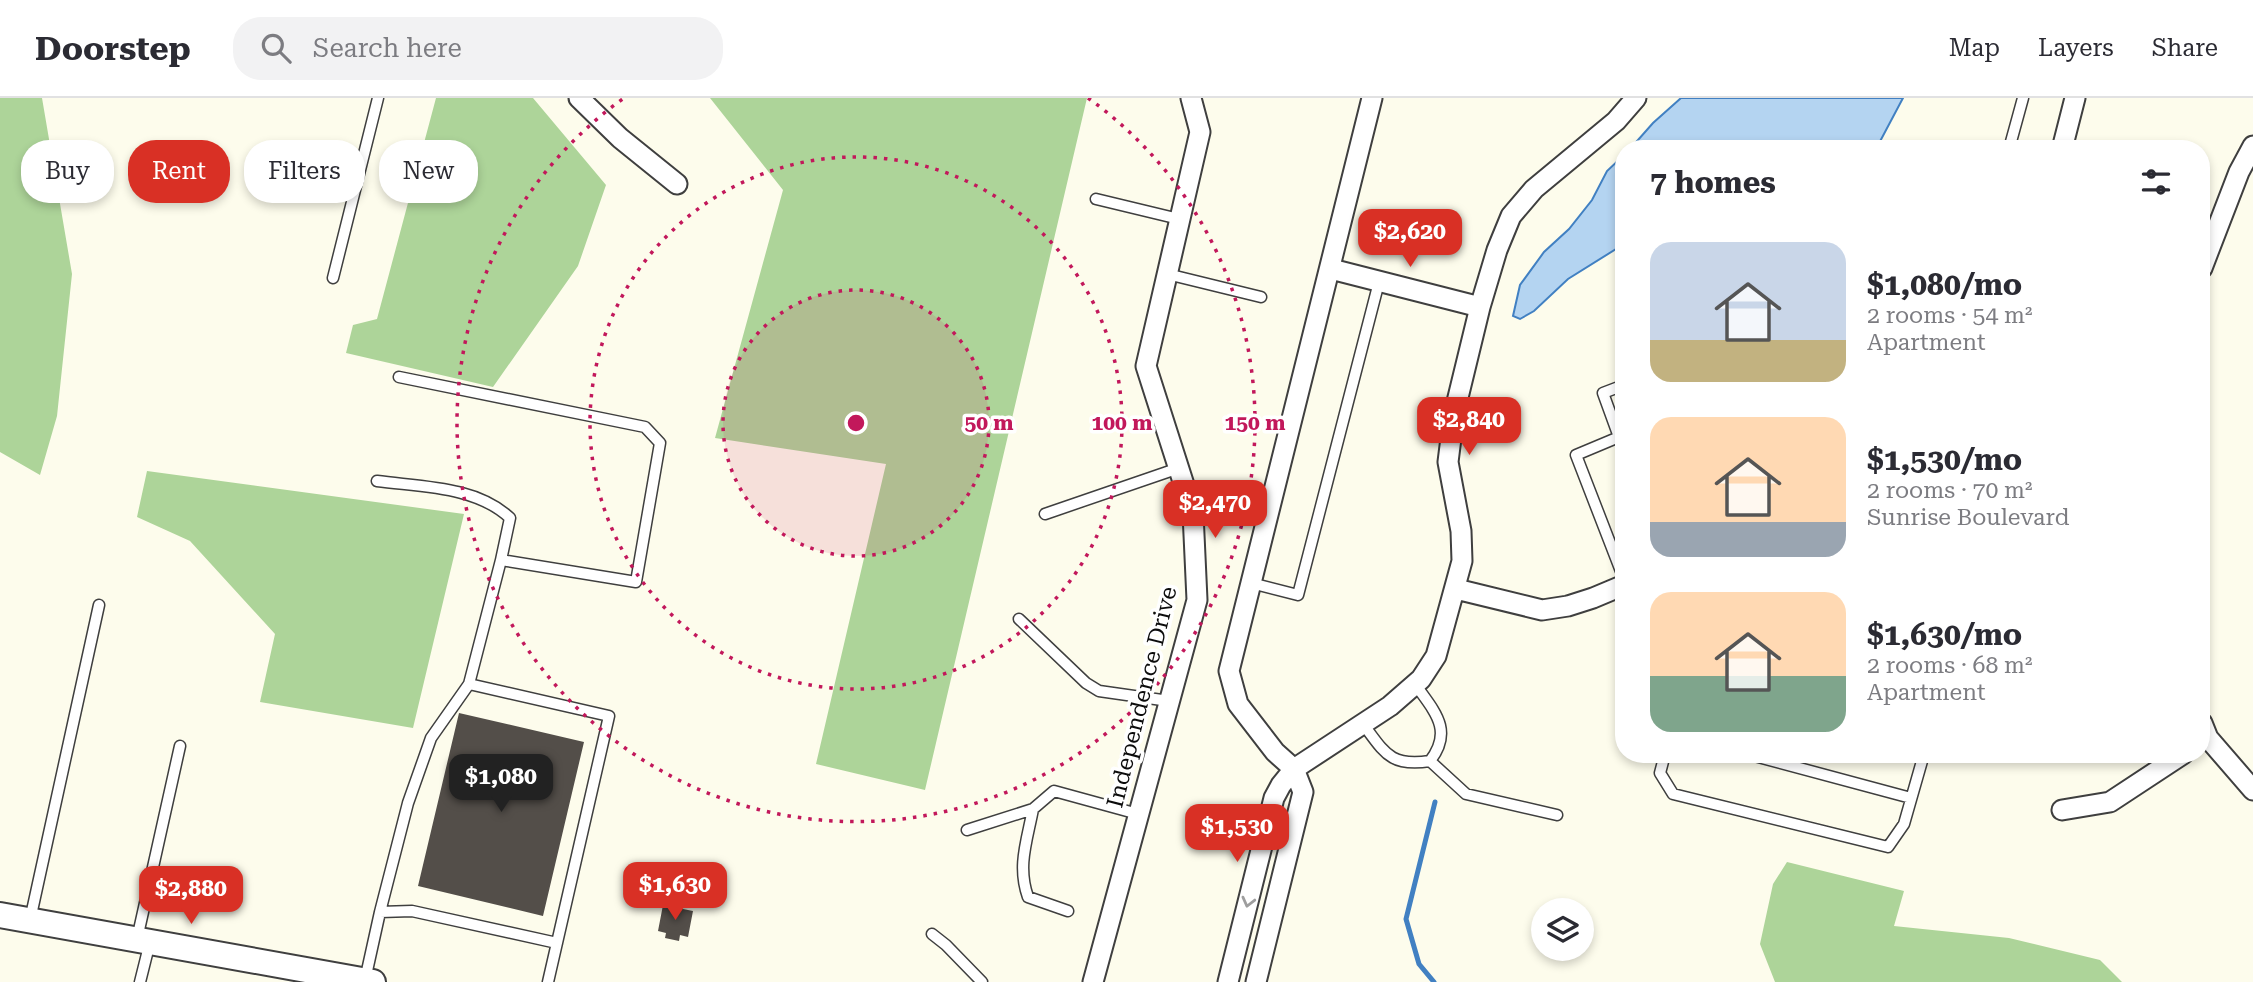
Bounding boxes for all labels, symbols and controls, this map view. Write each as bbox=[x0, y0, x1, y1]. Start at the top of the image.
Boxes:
search box bbox=[233, 17, 723, 80]
text: Doorstep bbox=[35, 29, 191, 68]
icon: search bbox=[257, 29, 295, 67]
text: Search here bbox=[313, 33, 462, 63]
text: Map bbox=[1949, 34, 2000, 62]
text: Layers bbox=[2038, 34, 2114, 62]
text: Share bbox=[2152, 34, 2218, 62]
chip: Buy bbox=[21, 140, 114, 203]
chip: Rent bbox=[128, 140, 230, 203]
chip: Filters bbox=[244, 140, 365, 203]
chip: New bbox=[379, 140, 478, 203]
icon: filters bbox=[2137, 163, 2175, 201]
text: 7 homes bbox=[1650, 165, 1776, 200]
pin: $2,620 bbox=[1353, 209, 1467, 269]
text: $2,620 bbox=[1374, 218, 1446, 245]
text: $1,080/mo bbox=[1867, 267, 2022, 302]
icon: home bbox=[1706, 270, 1790, 354]
text: 2 rooms · 54 m² bbox=[1867, 302, 2033, 329]
text: Apartment bbox=[1867, 329, 1986, 356]
pin: $2,840 bbox=[1412, 398, 1526, 457]
text: $2,840 bbox=[1433, 406, 1505, 433]
centre of rings bbox=[844, 411, 868, 435]
text: 50 m bbox=[964, 411, 1014, 435]
text: 100 m bbox=[1092, 411, 1152, 435]
text: 150 m bbox=[1225, 411, 1285, 435]
text: $1,530/mo bbox=[1867, 442, 2022, 477]
icon: home bbox=[1706, 445, 1790, 529]
text: 2 rooms · 70 m² bbox=[1867, 477, 2033, 504]
pin: $2,470 bbox=[1158, 480, 1272, 540]
text: $2,470 bbox=[1179, 489, 1251, 516]
text: Sunrise Boulevard bbox=[1867, 504, 2069, 531]
street label: Independence Drive bbox=[1101, 584, 1183, 810]
text: $1,630/mo bbox=[1867, 617, 2022, 652]
icon: home bbox=[1706, 620, 1790, 704]
text: 2 rooms · 68 m² bbox=[1867, 652, 2033, 679]
text: Apartment bbox=[1867, 679, 1986, 706]
pin: $1,080 bbox=[444, 754, 558, 814]
text: $1,080 bbox=[465, 763, 537, 790]
pin: $1,530 bbox=[1180, 804, 1294, 864]
text: $1,530 bbox=[1201, 813, 1273, 840]
pin: $1,630 bbox=[618, 862, 732, 922]
pin: $2,880 bbox=[134, 866, 248, 926]
text: $1,630 bbox=[639, 871, 711, 898]
text: $2,880 bbox=[155, 875, 227, 902]
one-way arrow bbox=[1242, 895, 1256, 907]
map controls bbox=[1531, 898, 1594, 961]
button: layers bbox=[1531, 898, 1594, 961]

